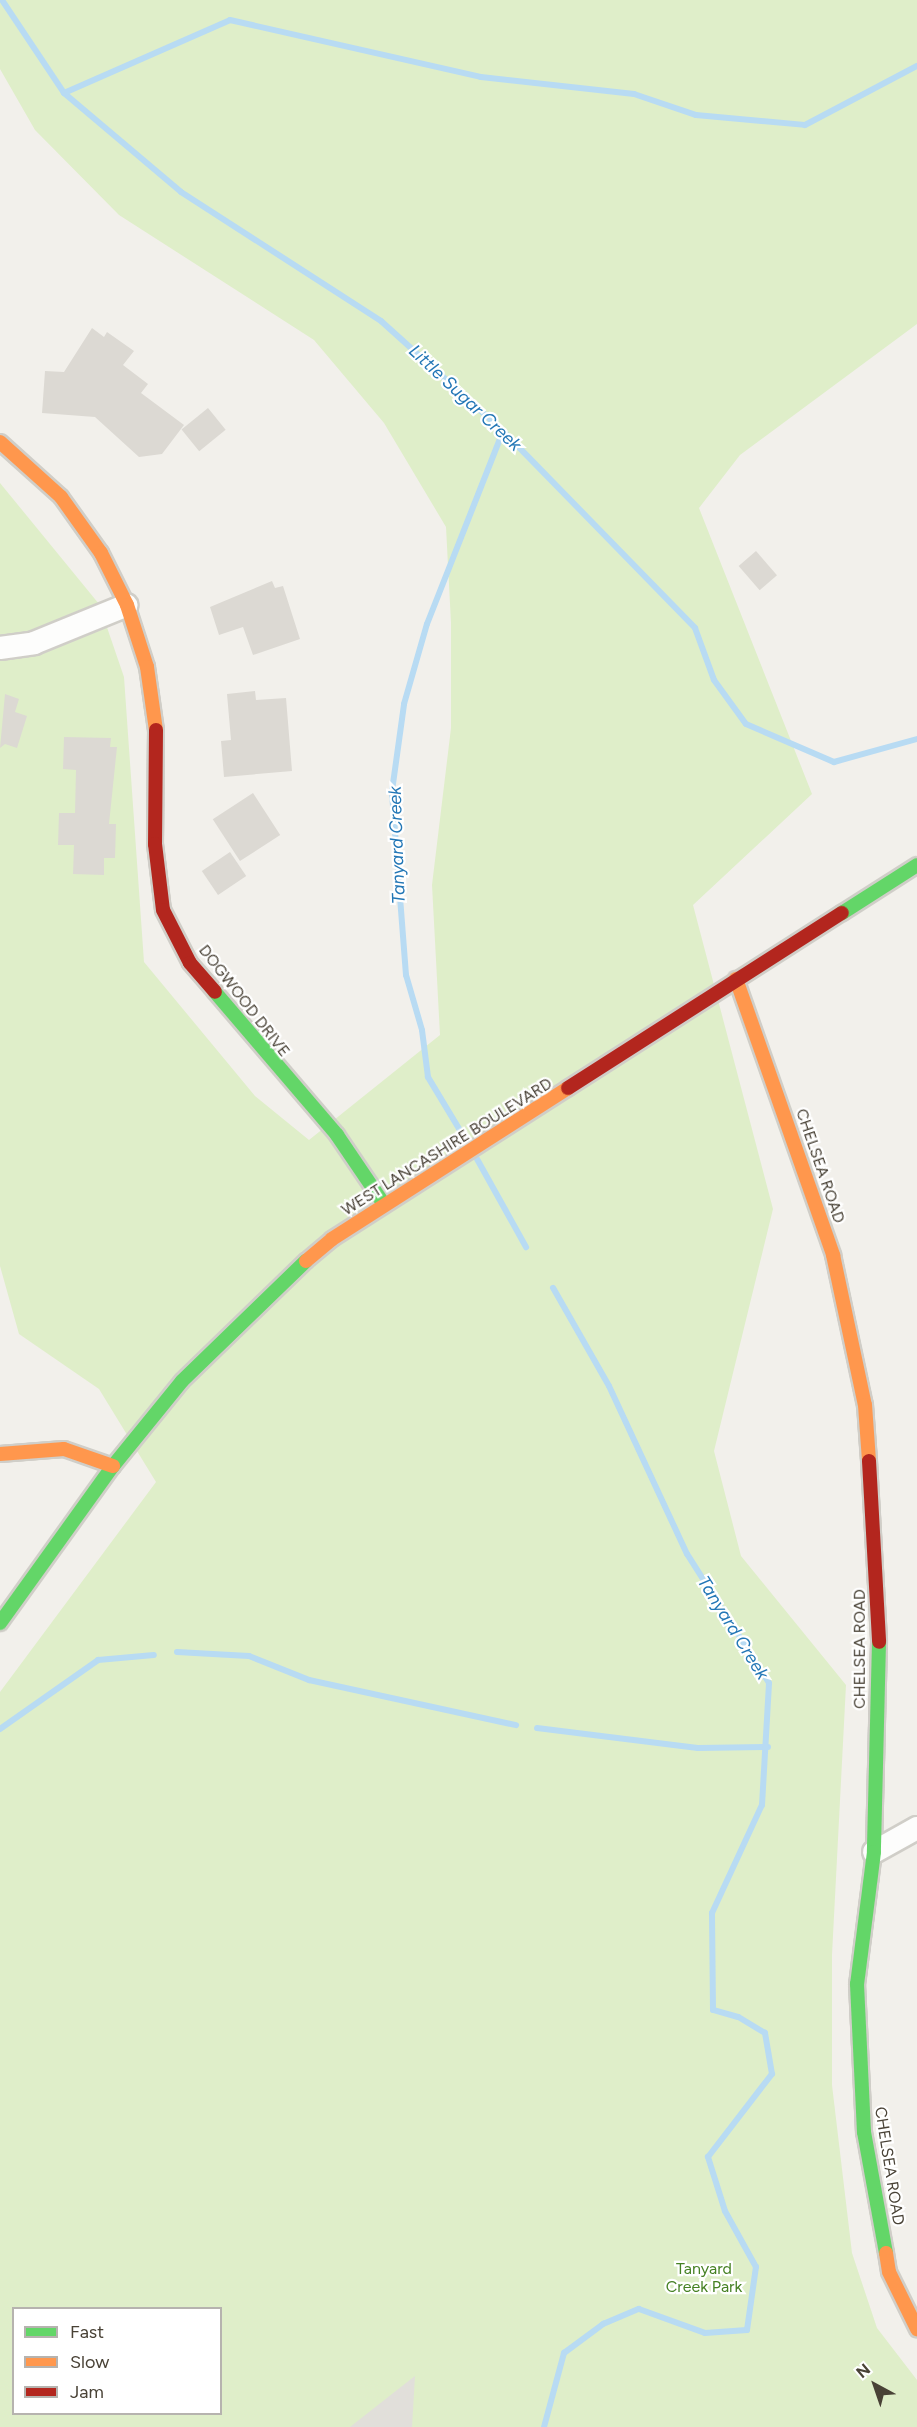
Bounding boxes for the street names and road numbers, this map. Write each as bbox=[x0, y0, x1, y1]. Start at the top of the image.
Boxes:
street label: DOGWOOD DRIVE bbox=[194, 941, 294, 1061]
street label: WEST LANCASHIRE BOULEVARD bbox=[338, 1074, 556, 1220]
street label: CHELSEA ROAD bbox=[791, 1106, 849, 1226]
street label: CHELSEA ROAD bbox=[850, 1589, 870, 1709]
street label: CHELSEA ROAD bbox=[870, 2105, 908, 2227]

